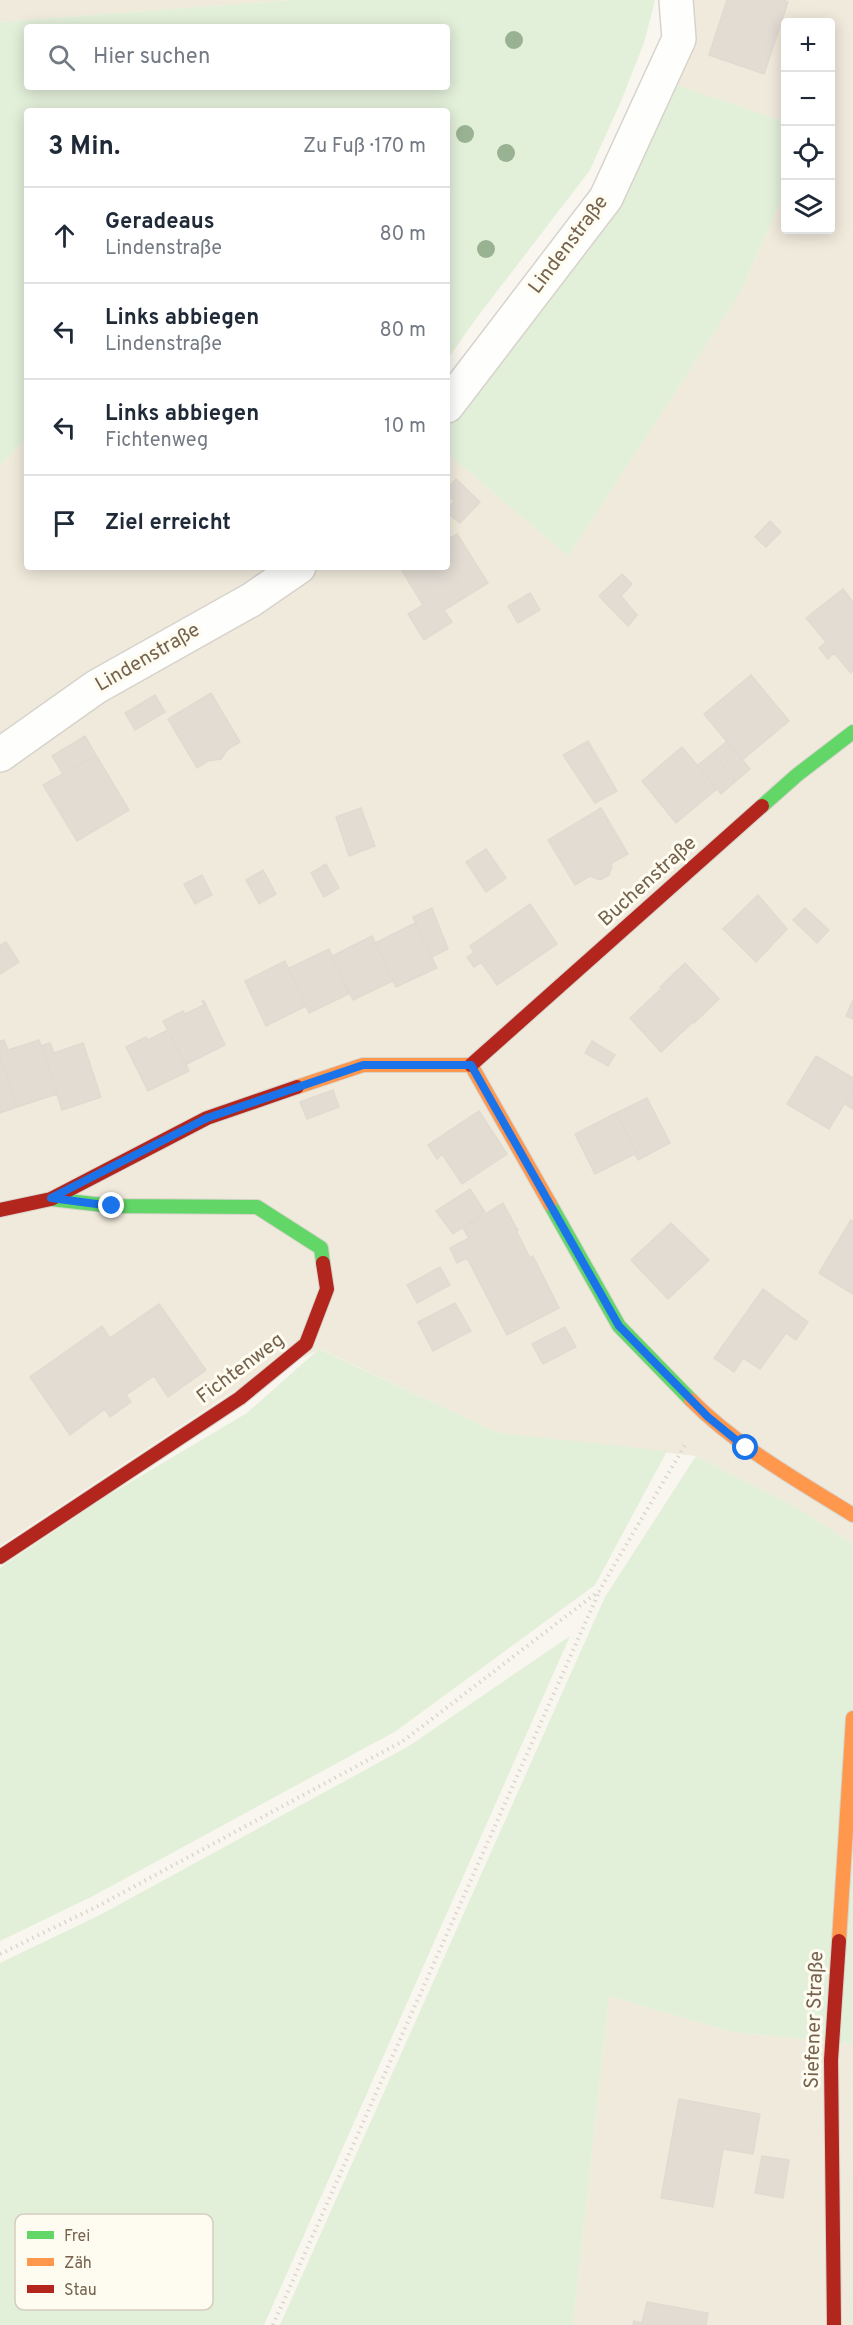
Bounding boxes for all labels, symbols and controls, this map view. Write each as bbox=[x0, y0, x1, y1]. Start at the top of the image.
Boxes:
map controls bbox=[781, 18, 835, 234]
button: + bbox=[781, 18, 835, 72]
search box bbox=[24, 24, 450, 90]
icon: search bbox=[45, 41, 78, 74]
text: Hier suchen bbox=[93, 44, 210, 71]
button: − bbox=[781, 72, 835, 126]
button: locate bbox=[781, 126, 835, 180]
text: 3 Min. bbox=[48, 131, 120, 164]
text: Zu Fuß · 170 m bbox=[303, 134, 426, 160]
button: layers bbox=[781, 180, 835, 234]
street label: Lindenstraße bbox=[523, 190, 615, 300]
text: Geradeaus bbox=[105, 209, 215, 236]
icon: ahead bbox=[48, 219, 81, 252]
text: 80 m bbox=[380, 222, 426, 248]
text: Lindenstraße bbox=[105, 236, 222, 262]
text: Links abbiegen bbox=[105, 305, 259, 332]
icon: left bbox=[48, 315, 81, 348]
text: 80 m bbox=[380, 318, 426, 344]
text: Lindenstraße bbox=[105, 332, 222, 358]
text: Links abbiegen bbox=[105, 401, 259, 428]
icon: left bbox=[48, 411, 81, 444]
text: 10 m bbox=[384, 414, 426, 440]
text: Fichtenweg bbox=[105, 428, 208, 454]
icon: arrive bbox=[48, 507, 81, 540]
text: Ziel erreicht bbox=[105, 510, 231, 537]
street label: Lindenstraße bbox=[91, 618, 205, 698]
street label: Buchenstraße bbox=[593, 831, 703, 933]
route end bbox=[98, 1192, 124, 1218]
street label: Fichtenweg bbox=[192, 1328, 290, 1410]
route start bbox=[732, 1434, 758, 1460]
street label: Siefener Straße bbox=[800, 1951, 830, 2089]
legend bbox=[15, 2214, 213, 2310]
text: Frei bbox=[64, 2227, 90, 2247]
text: Zäh bbox=[64, 2254, 92, 2274]
text: Stau bbox=[64, 2281, 97, 2301]

